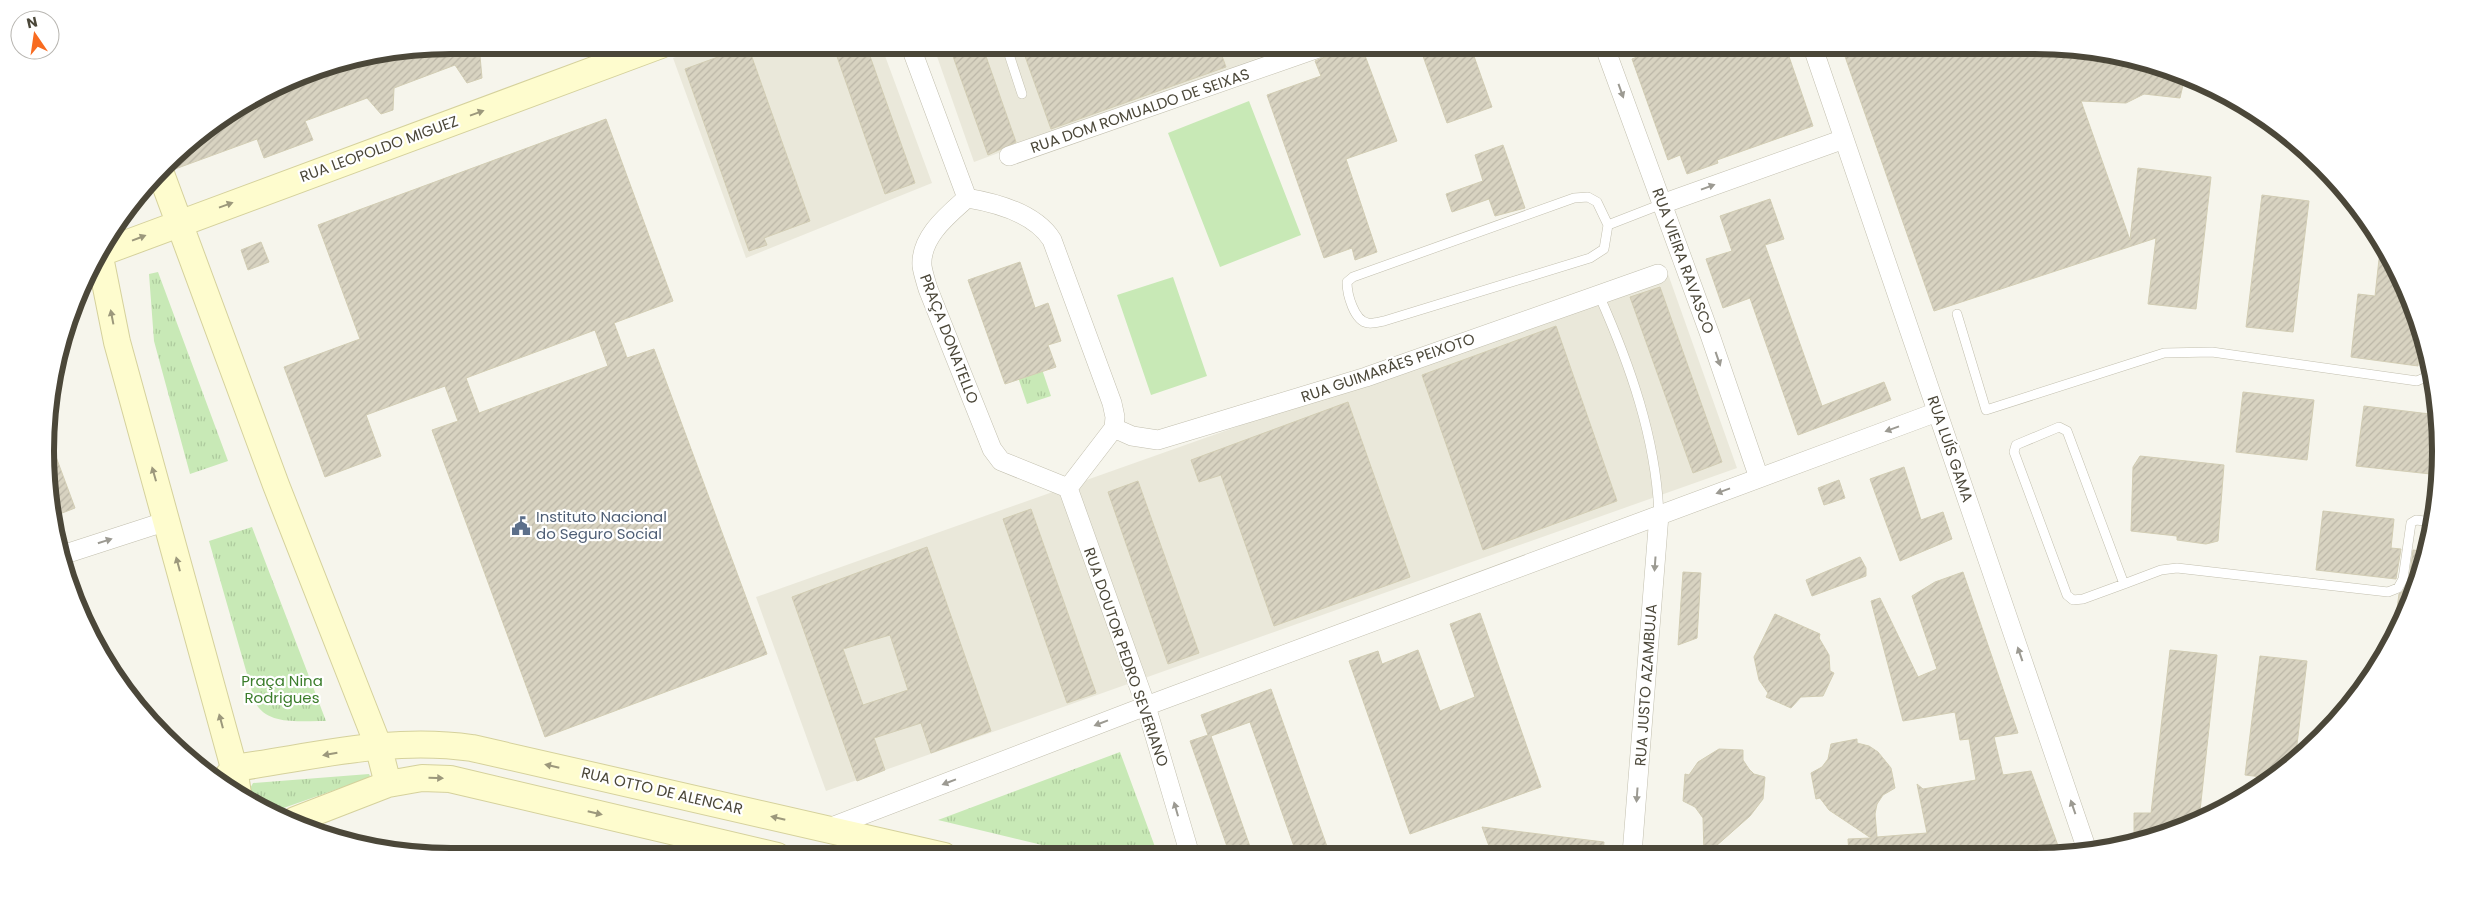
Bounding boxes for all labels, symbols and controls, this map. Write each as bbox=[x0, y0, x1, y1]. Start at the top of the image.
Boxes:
north arrow bbox=[10, 10, 60, 60]
text: N bbox=[25, 11, 39, 33]
street label: RUA DOM ROMUALDO DE SEIXAS bbox=[1028, 63, 1252, 158]
one-way arrow bbox=[1617, 84, 1625, 99]
one-way arrow bbox=[469, 109, 484, 116]
street label: RUA LEOPOLDO MIGUEZ bbox=[297, 110, 461, 187]
one-way arrow bbox=[1701, 183, 1716, 191]
street label: RUA VIEIRA RAVASCO bbox=[1647, 185, 1720, 337]
one-way arrow bbox=[218, 201, 233, 208]
one-way arrow bbox=[132, 234, 147, 241]
street label: PRAÇA DONATELLO bbox=[915, 271, 984, 407]
one-way arrow bbox=[108, 309, 116, 325]
street label: RUA GUIMARÃES PEIXOTO bbox=[1298, 328, 1478, 407]
one-way arrow bbox=[1714, 352, 1722, 367]
street label: RUA LUÍS GAMA bbox=[1922, 393, 1979, 505]
one-way arrow bbox=[1884, 426, 1899, 433]
one-way arrow bbox=[149, 466, 157, 481]
one-way arrow bbox=[1715, 487, 1730, 495]
place label: Instituto Nacional do Seguro Social bbox=[536, 506, 667, 544]
public building icon: Instituto Nacional do Seguro Social bbox=[510, 515, 532, 537]
one-way arrow bbox=[98, 536, 113, 544]
street label: RUA DOUTOR PEDRO SEVERIANO bbox=[1079, 544, 1174, 769]
one-way arrow bbox=[174, 556, 182, 571]
one-way arrow bbox=[1651, 556, 1659, 572]
street label: RUA JUSTO AZAMBUJA bbox=[1629, 603, 1662, 767]
one-way arrow bbox=[2016, 646, 2023, 661]
park label: Praça Nina Rodrigues bbox=[241, 670, 323, 708]
one-way arrow bbox=[217, 713, 225, 728]
one-way arrow bbox=[1094, 720, 1108, 728]
one-way arrow bbox=[321, 750, 337, 758]
one-way arrow bbox=[544, 762, 559, 770]
street label: RUA OTTO DE ALENCAR bbox=[579, 762, 745, 819]
one-way arrow bbox=[428, 774, 444, 782]
one-way arrow bbox=[942, 778, 956, 786]
one-way arrow bbox=[1633, 788, 1641, 804]
one-way arrow bbox=[2068, 800, 2076, 815]
one-way arrow bbox=[1172, 801, 1180, 816]
one-way arrow bbox=[587, 809, 602, 817]
one-way arrow bbox=[771, 814, 786, 822]

